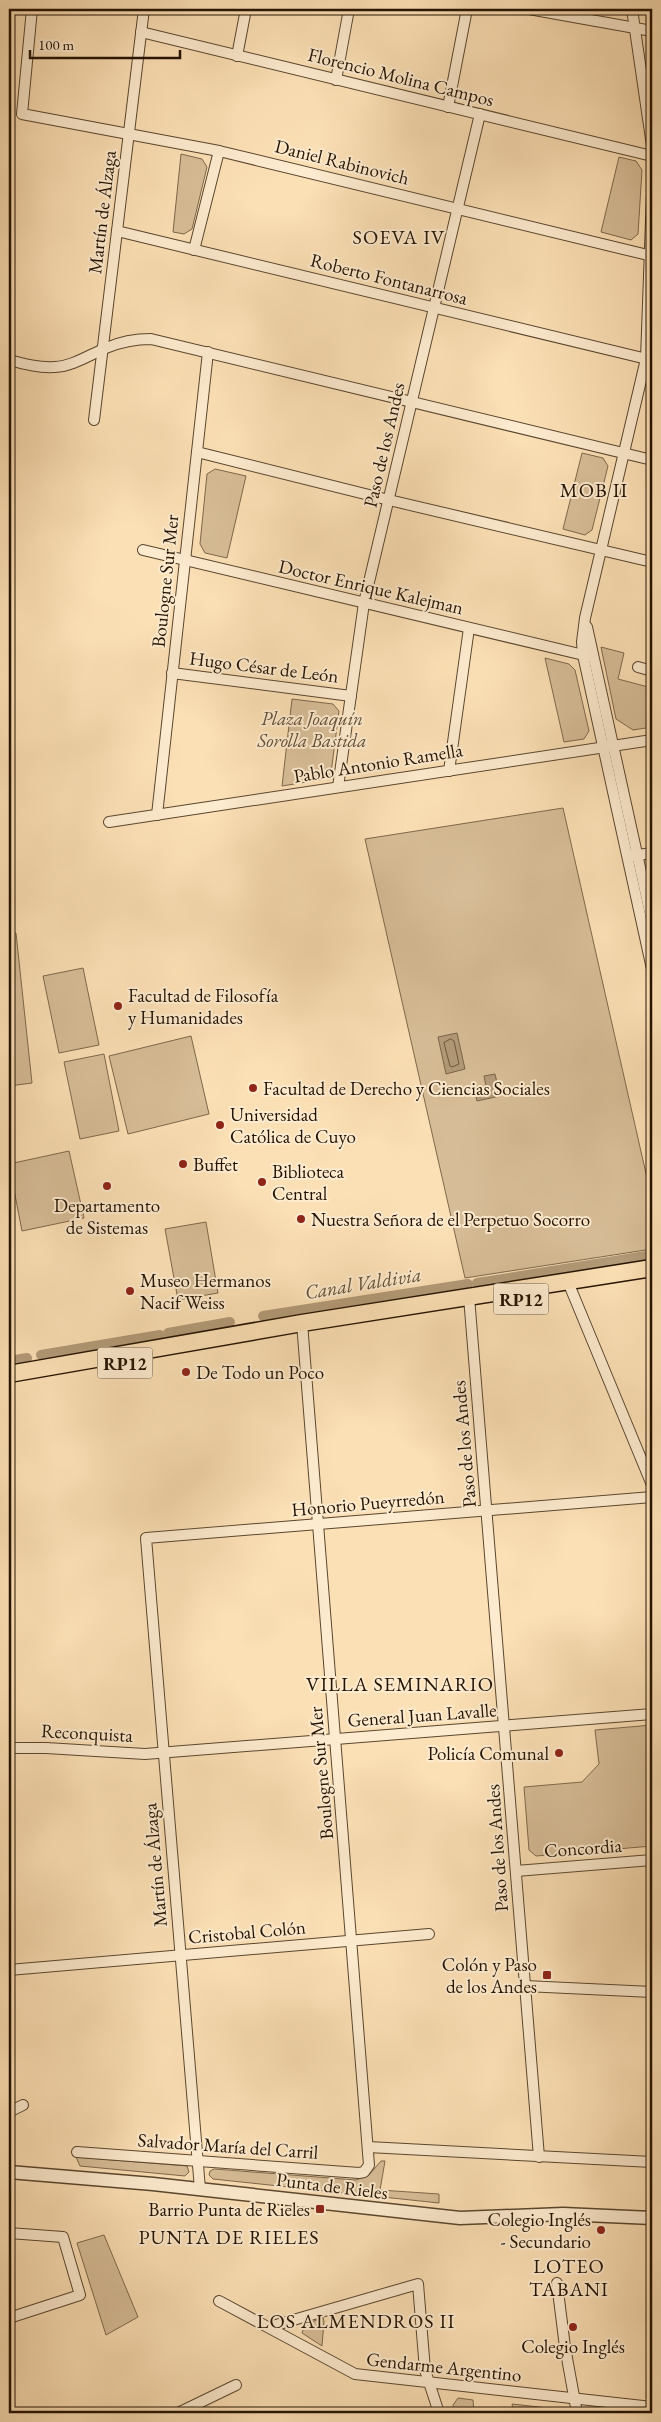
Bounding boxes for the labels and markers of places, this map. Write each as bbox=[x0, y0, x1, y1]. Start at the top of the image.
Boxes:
place label: Facultad de Filosofía y Humanidades bbox=[128, 983, 279, 1030]
marker: Facultad de Filosofía y Humanidades bbox=[112, 1000, 124, 1012]
place label: Facultad de Derecho y Ciencias Sociales bbox=[263, 1076, 550, 1101]
marker: Facultad de Derecho y Ciencias Sociales bbox=[247, 1082, 259, 1094]
place label: Universidad Católica de Cuyo bbox=[230, 1102, 356, 1149]
marker: Universidad Católica de Cuyo bbox=[214, 1119, 226, 1131]
place label: Buffet bbox=[193, 1152, 238, 1177]
marker: Buffet bbox=[177, 1158, 189, 1170]
place label: Biblioteca Central bbox=[272, 1159, 345, 1206]
marker: Biblioteca Central bbox=[256, 1176, 268, 1188]
marker: Departamento de Sistemas bbox=[101, 1180, 113, 1192]
place label: Departamento de Sistemas bbox=[54, 1193, 160, 1240]
place label: Nuestra Señora de el Perpetuo Socorro bbox=[311, 1207, 590, 1232]
marker: Nuestra Señora de el Perpetuo Socorro bbox=[295, 1213, 307, 1225]
place label: Museo Hermanos Nacif Weiss bbox=[140, 1268, 271, 1315]
marker: Museo Hermanos Nacif Weiss bbox=[124, 1285, 136, 1297]
place label: De Todo un Poco bbox=[196, 1360, 324, 1385]
marker: De Todo un Poco bbox=[180, 1366, 192, 1378]
place label: Policía Comunal bbox=[427, 1741, 549, 1766]
marker: Policía Comunal bbox=[553, 1747, 565, 1759]
place label: Colón y Paso de los Andes bbox=[442, 1952, 537, 1999]
marker: Colón y Paso de los Andes bbox=[541, 1969, 553, 1981]
place label: Barrio Punta de Rieles bbox=[148, 2197, 310, 2222]
marker: Barrio Punta de Rieles bbox=[314, 2203, 326, 2215]
place label: Colegio Inglés - Secundario bbox=[487, 2207, 591, 2254]
marker: Colegio Inglés - Secundario bbox=[595, 2224, 607, 2236]
marker: Colegio Inglés bbox=[567, 2321, 579, 2333]
place label: Colegio Inglés bbox=[521, 2334, 625, 2359]

